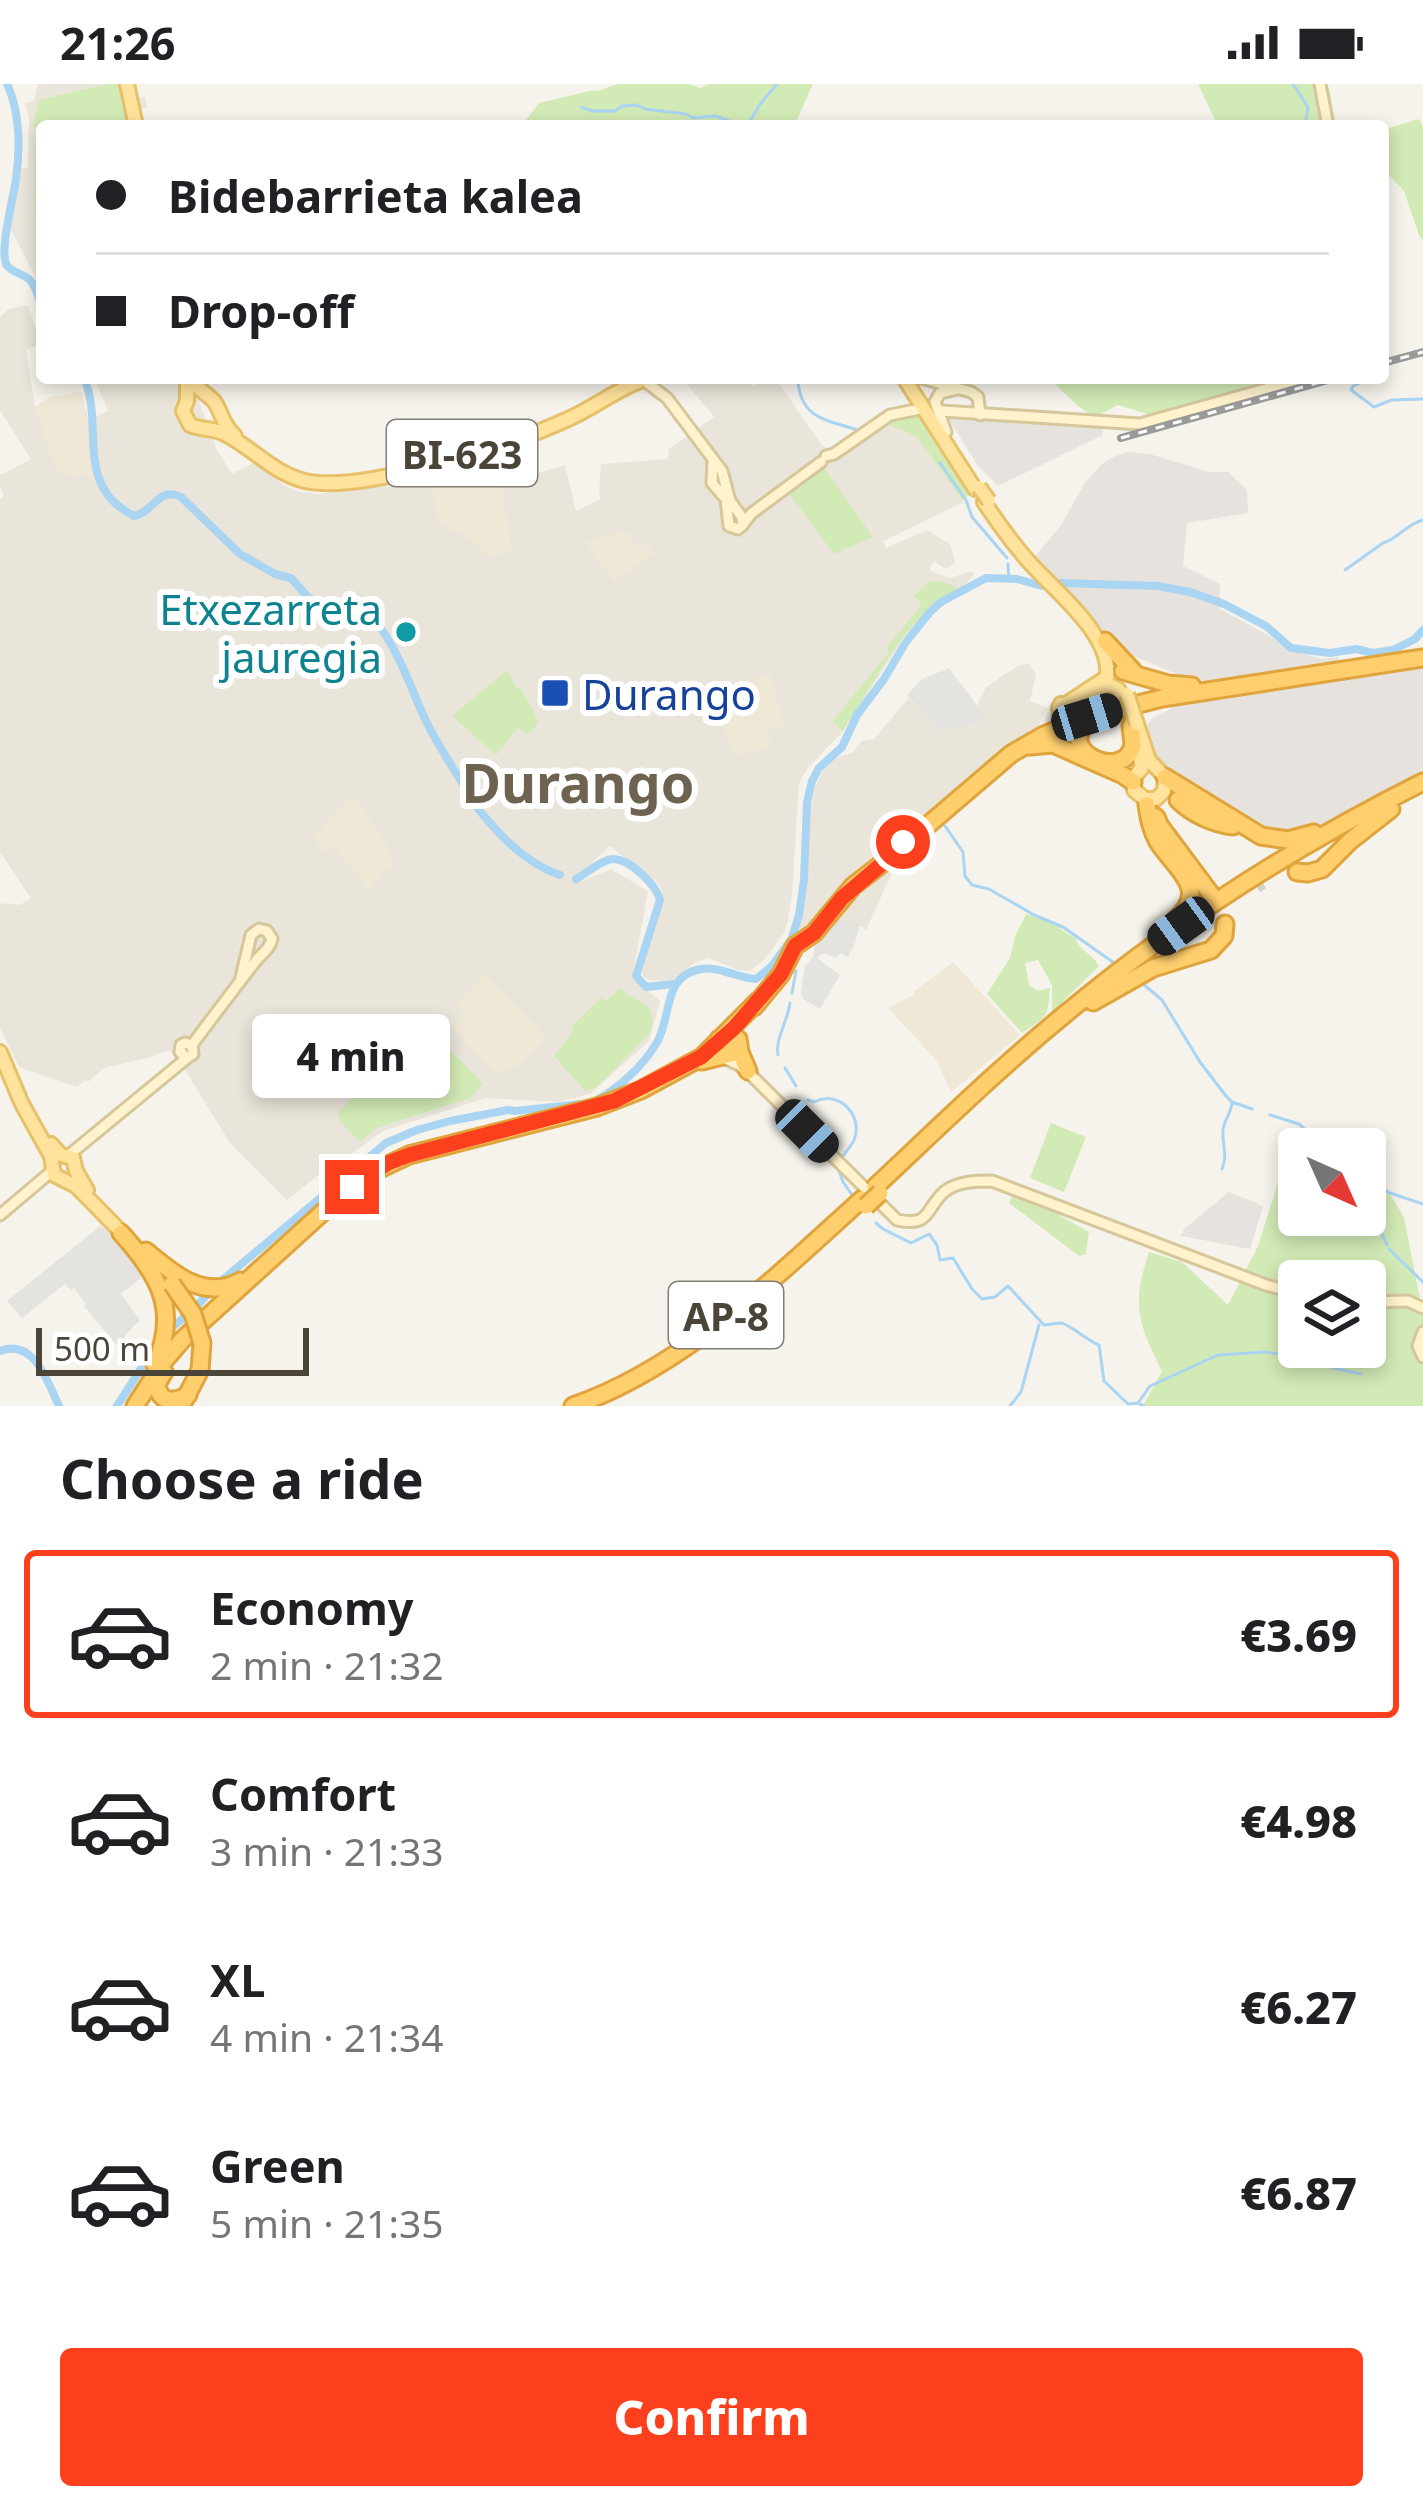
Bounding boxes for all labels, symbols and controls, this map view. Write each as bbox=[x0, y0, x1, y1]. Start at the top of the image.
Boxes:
text: 21:26 bbox=[60, 12, 176, 73]
text: Bidebarrieta kalea bbox=[168, 165, 583, 226]
text: Drop-off bbox=[168, 280, 354, 341]
road number: BI-623 bbox=[387, 420, 537, 486]
place label: Etxezarreta jauregia bbox=[159, 580, 382, 685]
marker: Etxezarreta jauregia bbox=[393, 619, 419, 645]
place label: Durango bbox=[582, 665, 756, 722]
marker: Durango bbox=[539, 677, 571, 709]
car bbox=[1047, 689, 1127, 745]
district label: Durango bbox=[461, 745, 695, 819]
route start bbox=[876, 815, 930, 869]
car bbox=[1141, 890, 1221, 962]
callout: 4 min bbox=[253, 1013, 451, 1097]
text: 4 min bbox=[297, 1029, 405, 1082]
car bbox=[769, 1093, 845, 1169]
north arrow bbox=[1278, 1128, 1386, 1236]
map controls bbox=[1278, 1128, 1386, 1368]
route end bbox=[325, 1160, 379, 1214]
button: layers bbox=[1278, 1260, 1386, 1368]
road number: AP-8 bbox=[669, 1282, 783, 1348]
scale bar bbox=[36, 1322, 309, 1375]
text: 500 m bbox=[54, 1326, 150, 1371]
text: Choose a ride bbox=[60, 1441, 424, 1515]
text: Economy bbox=[210, 1577, 414, 1638]
icon: car bbox=[66, 1580, 174, 1688]
text: €3.69 bbox=[1240, 1604, 1357, 1665]
text: 2 min · 21:32 bbox=[210, 1638, 444, 1691]
text: Comfort bbox=[210, 1763, 396, 1824]
icon: car bbox=[66, 1766, 174, 1874]
text: €4.98 bbox=[1240, 1790, 1357, 1851]
text: 3 min · 21:33 bbox=[210, 1824, 444, 1877]
text: XL bbox=[210, 1949, 265, 2010]
icon: car bbox=[66, 1952, 174, 2060]
text: €6.27 bbox=[1240, 1976, 1357, 2037]
text: 4 min · 21:34 bbox=[210, 2010, 444, 2063]
text: Green bbox=[210, 2135, 345, 2196]
icon: car bbox=[66, 2138, 174, 2246]
text: €6.87 bbox=[1240, 2162, 1357, 2223]
text: 5 min · 21:35 bbox=[210, 2196, 444, 2249]
button: Confirm bbox=[60, 2348, 1363, 2486]

